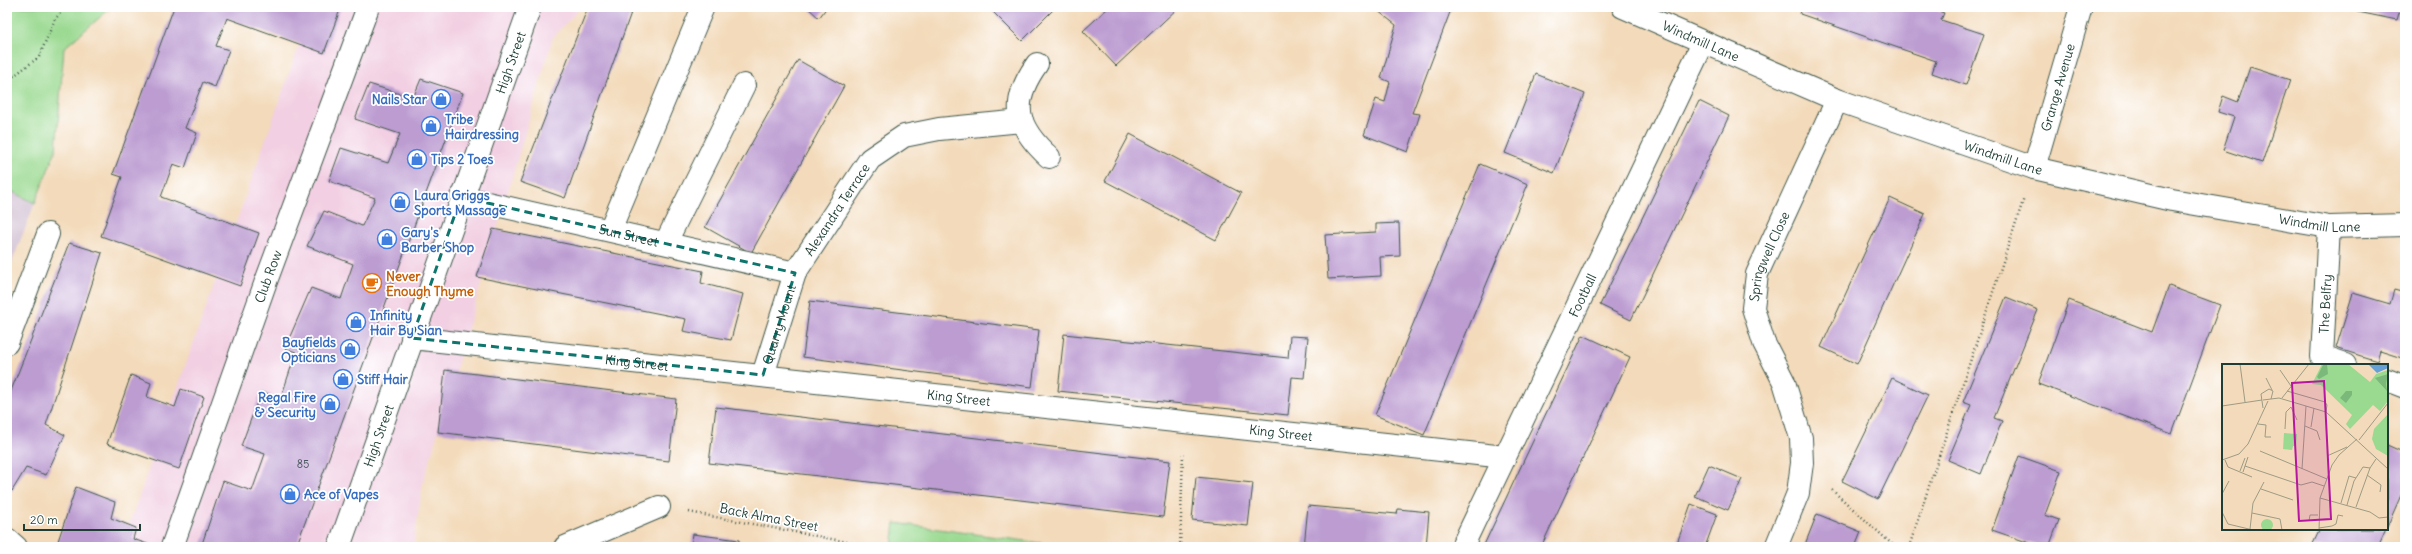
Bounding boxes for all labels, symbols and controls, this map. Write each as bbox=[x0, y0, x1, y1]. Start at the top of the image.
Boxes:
street label: Windmill Lane bbox=[1660, 17, 1742, 66]
street label: High Street bbox=[492, 29, 530, 96]
street label: Grange Avenue bbox=[2037, 42, 2079, 133]
shop icon: Nails Star bbox=[430, 88, 452, 110]
place label: Nails Star bbox=[372, 91, 428, 108]
place label: Tribe Hairdressing bbox=[445, 111, 519, 143]
shop icon: Tribe Hairdressing bbox=[420, 115, 442, 137]
street label: Windmill Lane bbox=[1961, 136, 2044, 179]
shop icon: Tips 2 Toes bbox=[406, 148, 428, 170]
place label: Tips 2 Toes bbox=[431, 151, 494, 168]
street label: Alexandra Terrace bbox=[801, 160, 874, 259]
place label: Laura Griggs Sports Massage bbox=[414, 187, 506, 219]
shop icon: Laura Griggs Sports Massage bbox=[389, 191, 411, 213]
street label: Springwell Close bbox=[1746, 209, 1794, 303]
street label: Windmill Lane bbox=[2277, 211, 2361, 236]
street label: Sun Street bbox=[597, 221, 660, 251]
place label: Gary's Barber Shop bbox=[401, 224, 475, 256]
shop icon: Gary's Barber Shop bbox=[376, 228, 398, 250]
street label: Club Row bbox=[251, 248, 286, 305]
place label: Never Enough Thyme bbox=[386, 268, 474, 300]
street label: Football bbox=[1565, 271, 1600, 320]
cafe icon: Never Enough Thyme bbox=[361, 272, 383, 294]
street label: The Belfry bbox=[2315, 274, 2336, 334]
street label: Quarry Mount bbox=[759, 282, 800, 367]
place label: Infinity Hair By Sian bbox=[370, 307, 443, 339]
shop icon: Infinity Hair By Sian bbox=[345, 311, 367, 333]
place label: Bayfields Opticians bbox=[281, 334, 336, 366]
shop icon: Bayfields Opticians bbox=[339, 338, 361, 360]
street label: King Street bbox=[604, 351, 670, 375]
inset map bbox=[2222, 364, 2388, 530]
shop icon: Stiff Hair bbox=[332, 368, 354, 390]
place label: Stiff Hair bbox=[357, 371, 409, 388]
street label: King Street bbox=[926, 386, 992, 410]
place label: Regal Fire & Security bbox=[255, 389, 316, 421]
shop icon: Regal Fire & Security bbox=[319, 393, 341, 415]
street label: High Street bbox=[360, 402, 398, 469]
street label: King Street bbox=[1248, 421, 1314, 445]
house number: 85 bbox=[297, 457, 309, 471]
shop icon: Ace of Vapes bbox=[279, 483, 301, 505]
place label: Ace of Vapes bbox=[304, 486, 379, 503]
street label: Back Alma Street bbox=[718, 500, 820, 536]
scale bar bbox=[24, 506, 140, 532]
text: 20 m bbox=[30, 512, 58, 527]

